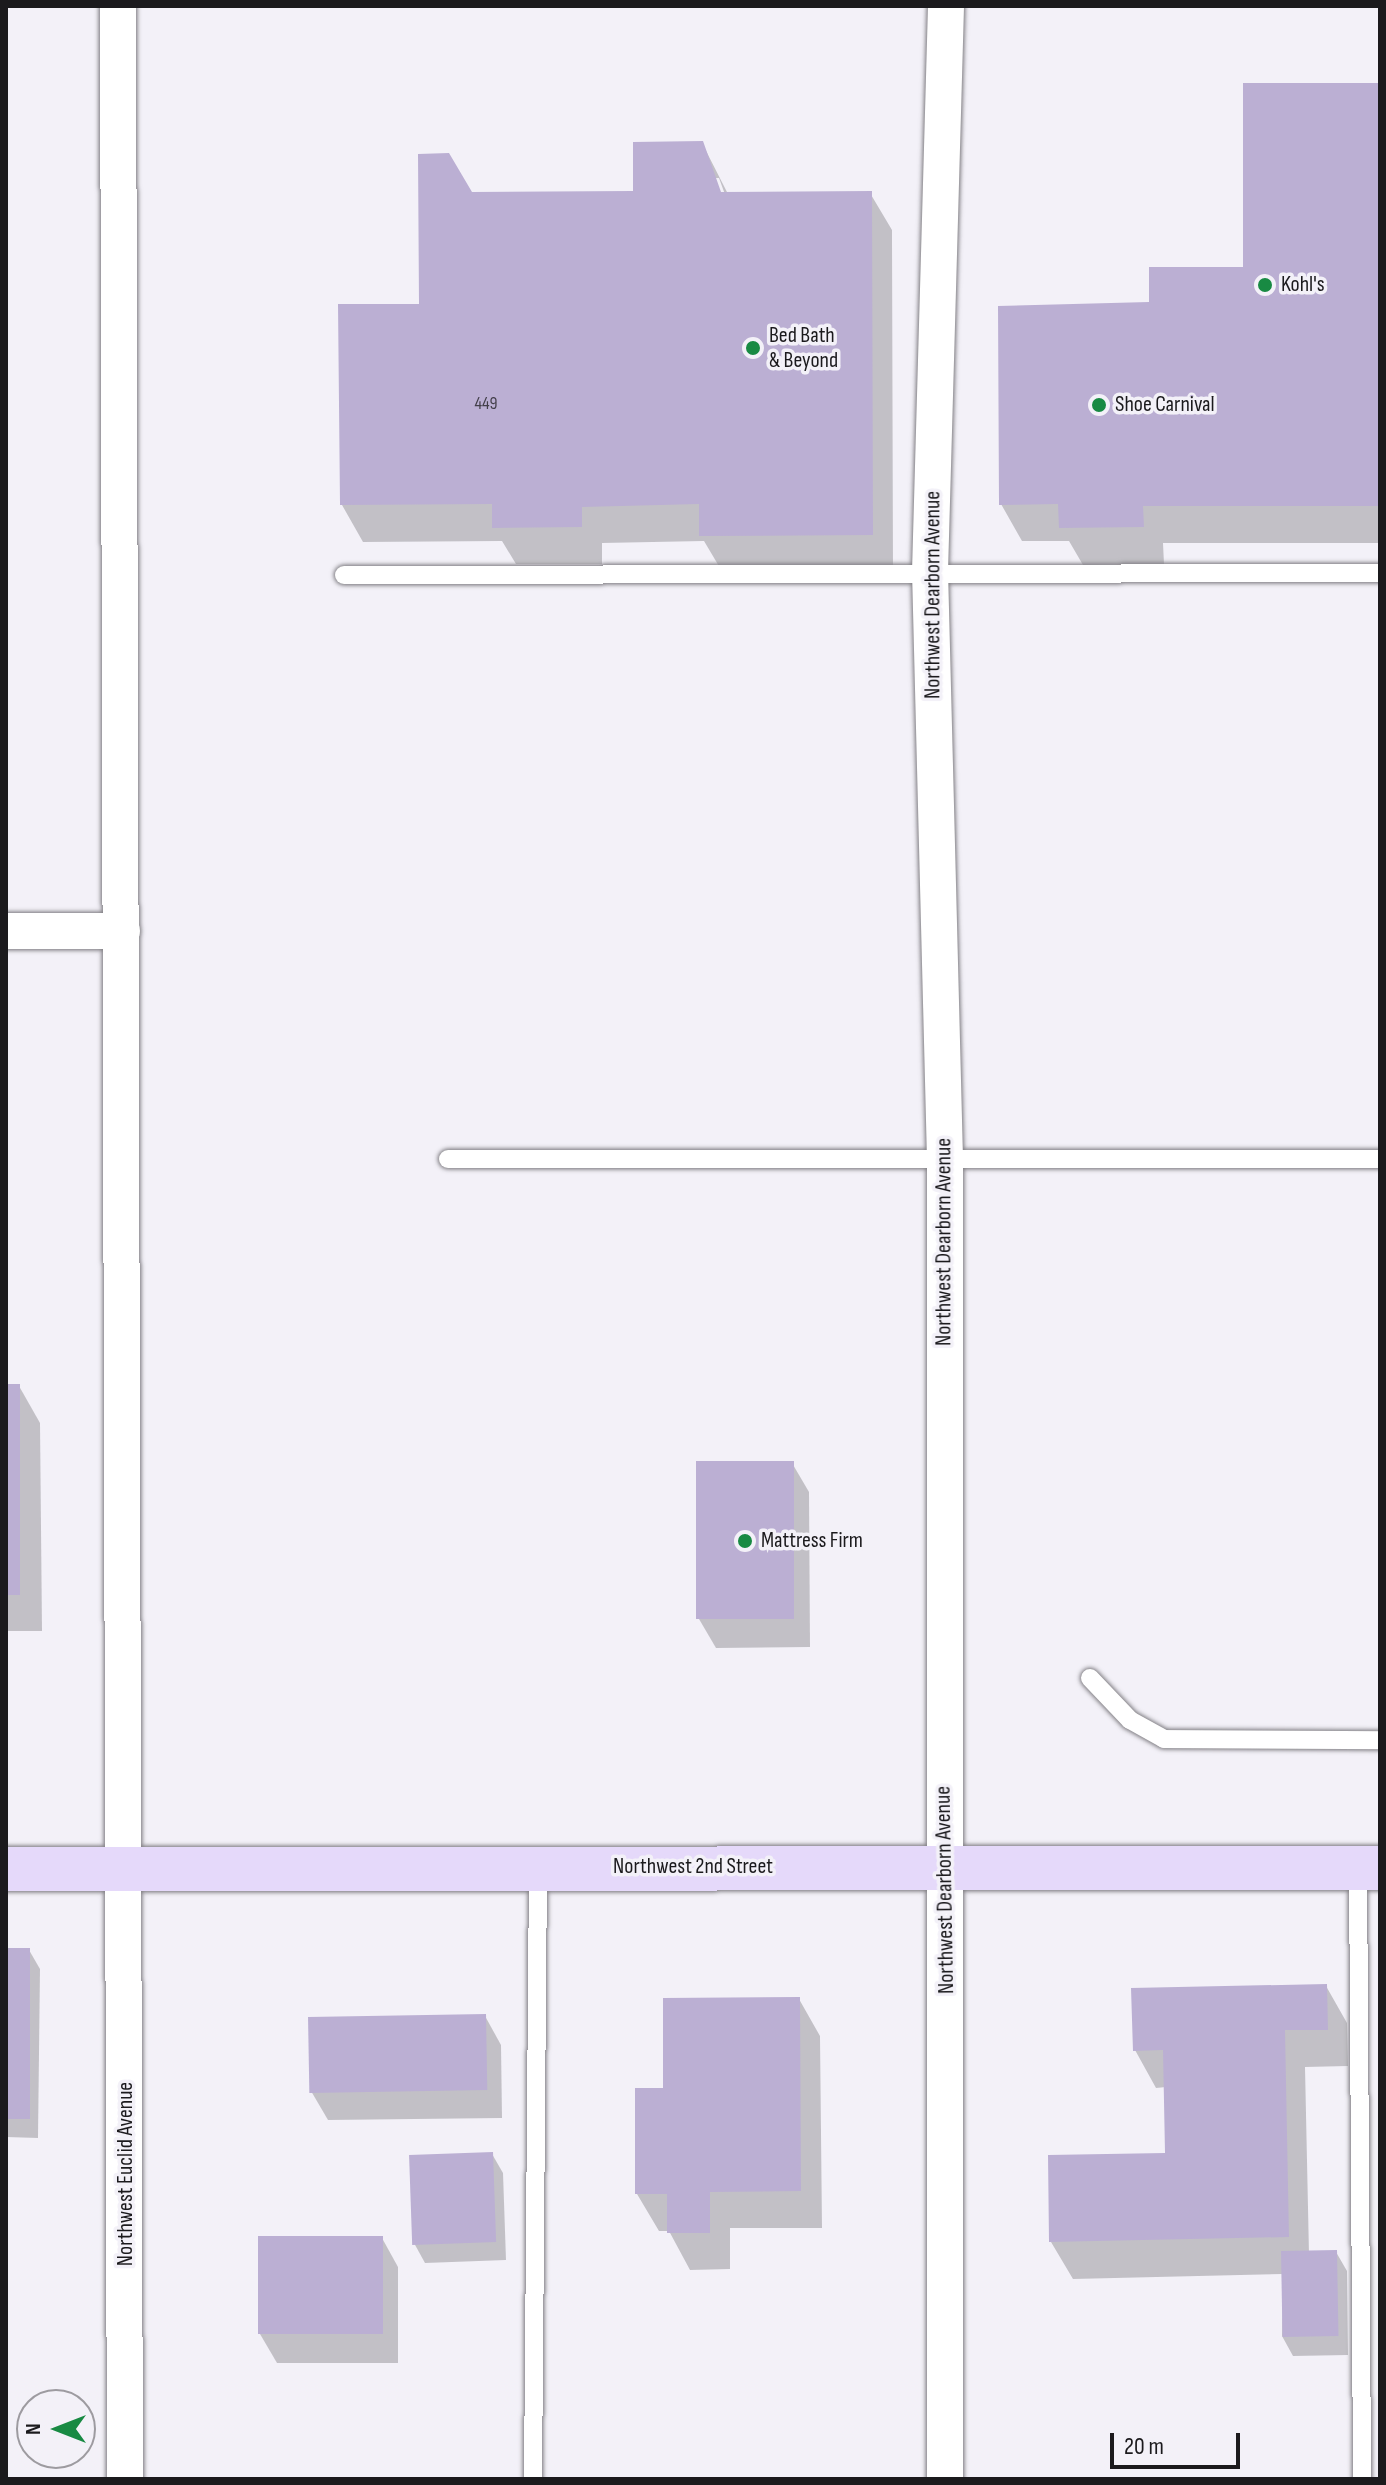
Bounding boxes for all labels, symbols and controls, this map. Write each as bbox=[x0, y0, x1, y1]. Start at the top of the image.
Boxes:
place label: Kohl's bbox=[1281, 272, 1325, 298]
marker: Kohl's bbox=[1256, 276, 1274, 294]
place label: Bed Bath & Beyond bbox=[769, 322, 838, 374]
marker: Bed Bath & Beyond bbox=[744, 339, 762, 357]
place label: Shoe Carnival bbox=[1115, 392, 1215, 418]
house number: 449 bbox=[474, 393, 498, 415]
marker: Shoe Carnival bbox=[1090, 396, 1108, 414]
street label: Northwest Dearborn Avenue bbox=[920, 491, 946, 699]
street label: Northwest Dearborn Avenue bbox=[931, 1138, 957, 1346]
place label: Mattress Firm bbox=[761, 1528, 863, 1554]
marker: Mattress Firm bbox=[736, 1532, 754, 1550]
street label: Northwest Dearborn Avenue bbox=[930, 1786, 960, 1994]
street label: Northwest 2nd Street bbox=[613, 1854, 773, 1880]
street label: Northwest Euclid Avenue bbox=[113, 2082, 139, 2266]
north arrow bbox=[16, 2389, 96, 2469]
scale bar bbox=[1114, 2417, 1244, 2467]
text: N bbox=[20, 2423, 47, 2435]
text: 20 m bbox=[1124, 2432, 1164, 2461]

